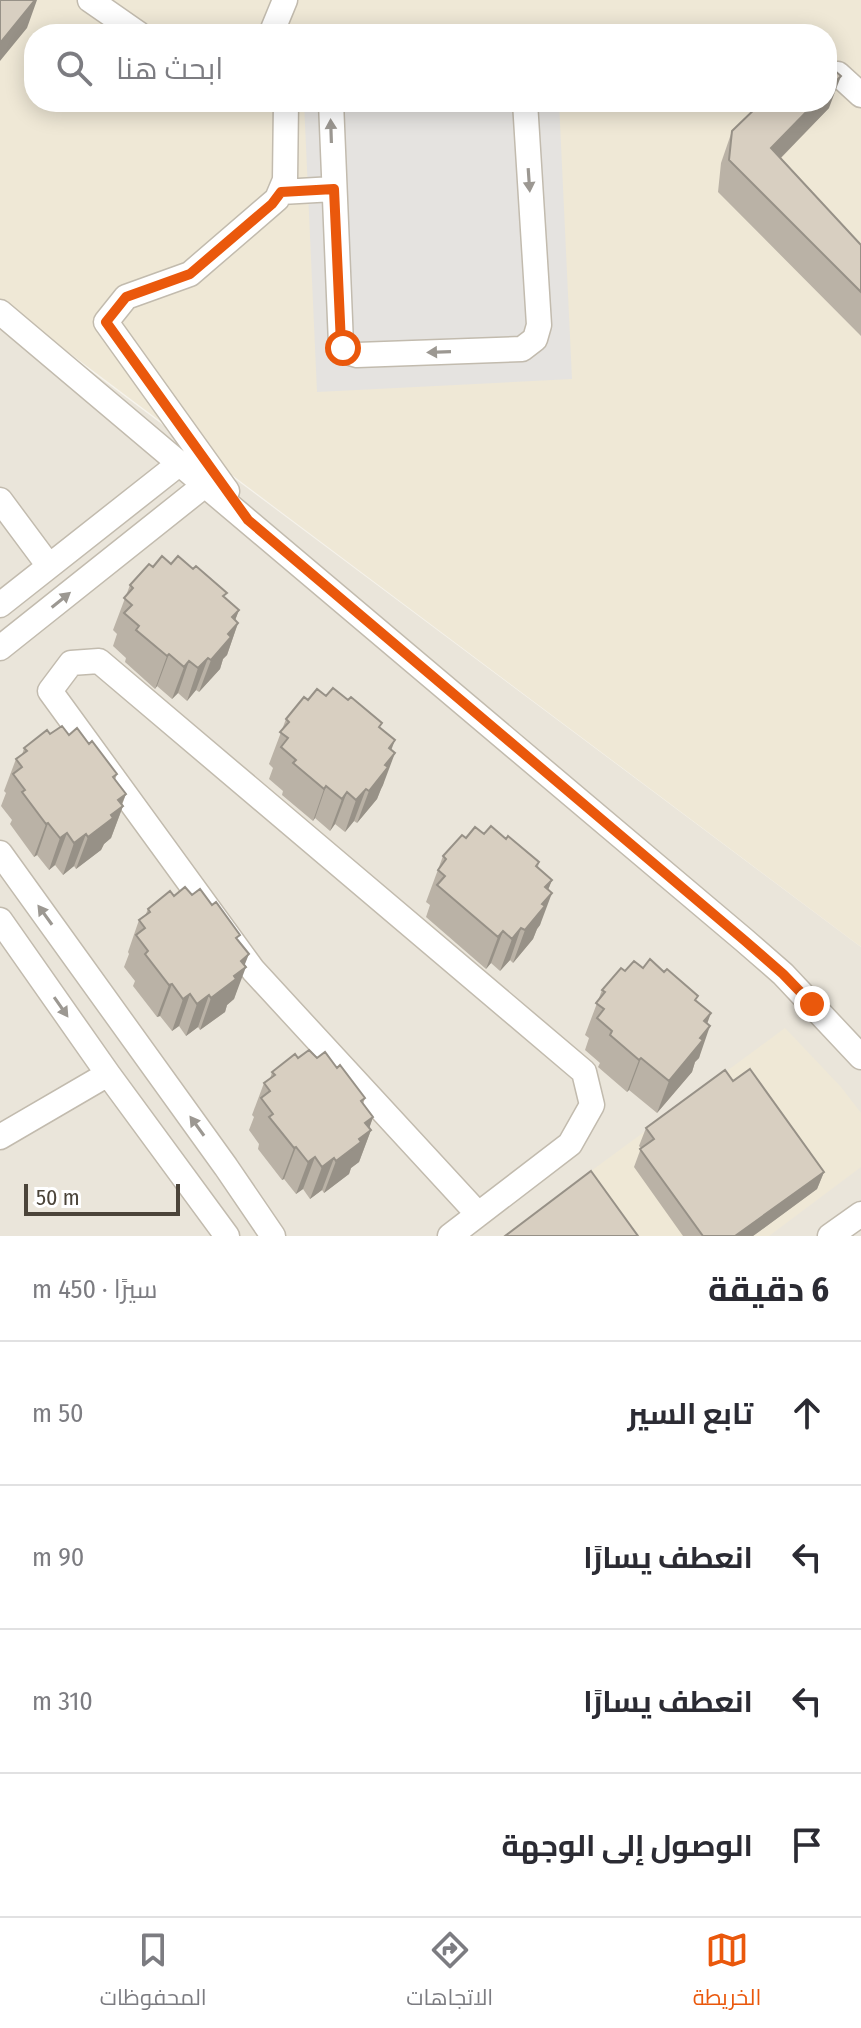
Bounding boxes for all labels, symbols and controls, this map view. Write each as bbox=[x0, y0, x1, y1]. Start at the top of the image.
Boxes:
search box bbox=[24, 24, 837, 112]
icon: search bbox=[52, 46, 96, 90]
text: ابحث هنا bbox=[116, 51, 223, 87]
one-way arrow bbox=[325, 118, 338, 143]
one-way arrow bbox=[523, 168, 536, 193]
route start bbox=[325, 330, 361, 366]
one-way arrow bbox=[426, 345, 451, 358]
one-way arrow bbox=[51, 592, 71, 609]
one-way arrow bbox=[37, 905, 53, 926]
route end bbox=[794, 986, 830, 1022]
one-way arrow bbox=[53, 996, 69, 1018]
one-way arrow bbox=[189, 1115, 205, 1137]
scale bar bbox=[24, 1180, 180, 1216]
text: 50 m bbox=[36, 1184, 80, 1211]
text: 6 دقيقة bbox=[708, 1269, 829, 1310]
text: سيرًا · 450 m bbox=[32, 1274, 158, 1305]
icon: ahead bbox=[785, 1391, 829, 1435]
text: تابع السير bbox=[627, 1396, 753, 1432]
text: 50 m bbox=[32, 1398, 84, 1429]
icon: left bbox=[785, 1535, 829, 1579]
text: انعطف يسارًا bbox=[583, 1540, 753, 1576]
text: 90 m bbox=[32, 1542, 84, 1573]
icon: left bbox=[785, 1679, 829, 1723]
text: انعطف يسارًا bbox=[583, 1684, 753, 1720]
text: 310 m bbox=[32, 1686, 93, 1717]
icon: arrive bbox=[785, 1823, 829, 1867]
text: الوصول إلى الوجهة bbox=[502, 1828, 753, 1864]
tab: المحفوظات bbox=[100, 1928, 207, 2018]
tab: الاتجاهات bbox=[406, 1928, 493, 2018]
tab: الخريطة bbox=[693, 1928, 761, 2018]

